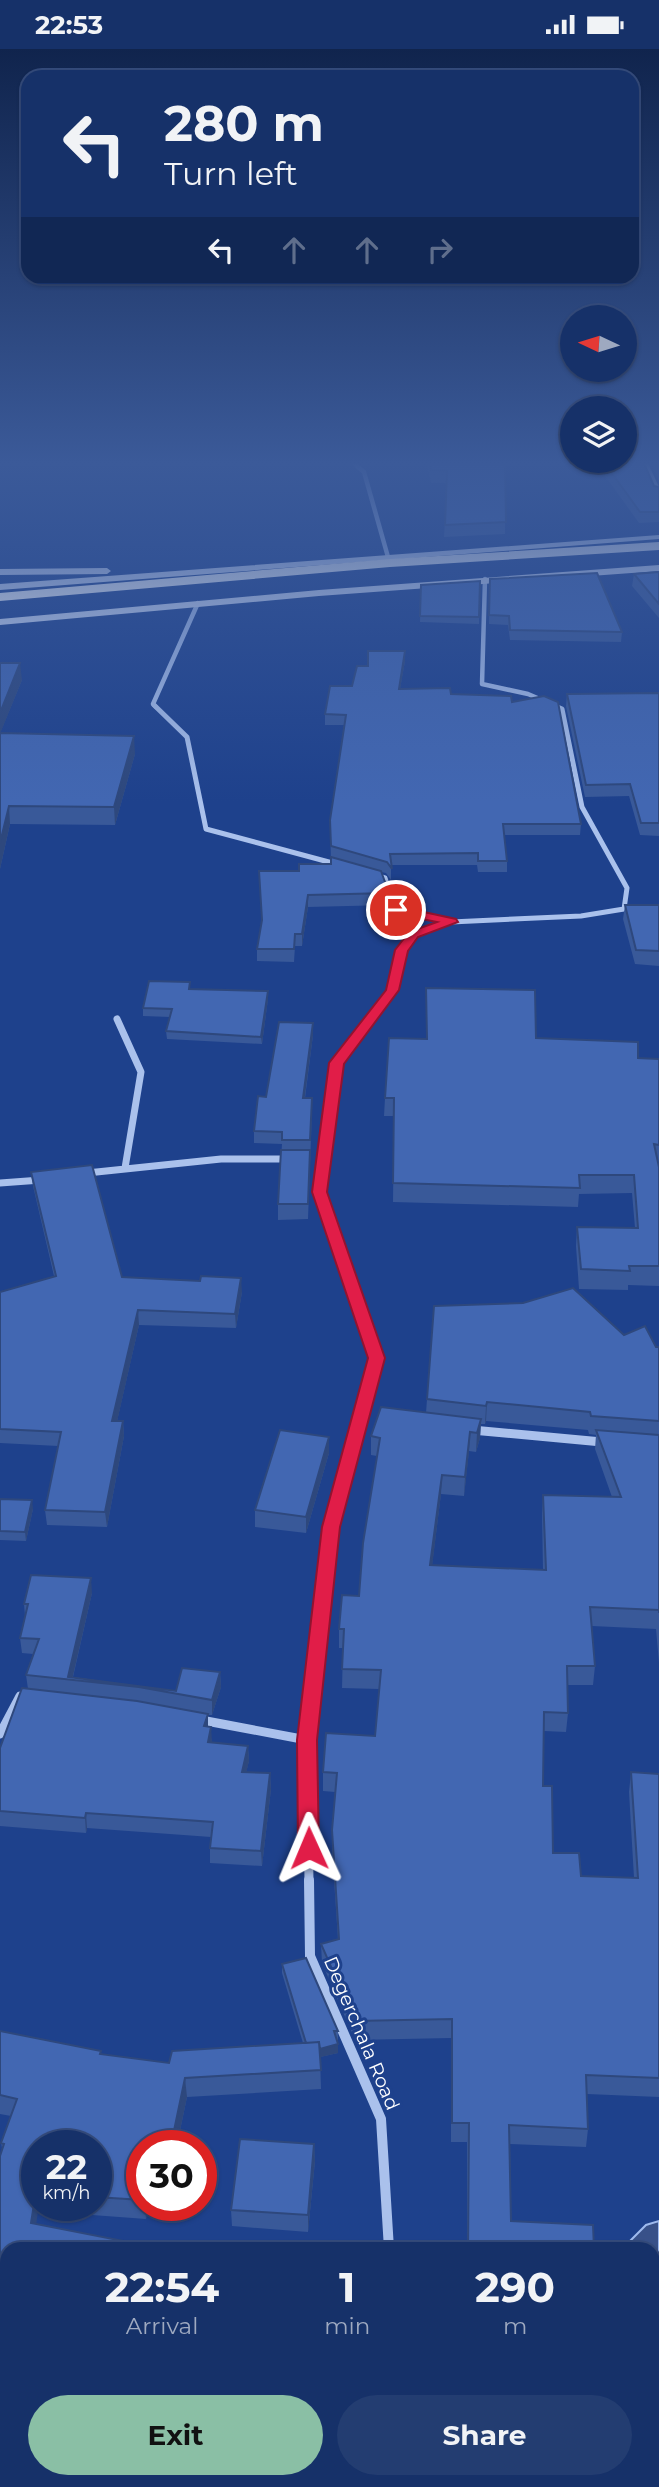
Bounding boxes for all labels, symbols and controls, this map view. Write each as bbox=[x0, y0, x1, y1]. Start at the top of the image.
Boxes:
text: 22:53 bbox=[35, 9, 103, 41]
text: 280 m bbox=[164, 94, 324, 153]
icon: left bbox=[49, 98, 140, 189]
text: Turn left bbox=[164, 154, 298, 193]
icon: left bbox=[202, 231, 240, 269]
icon: ahead bbox=[275, 231, 313, 269]
icon: ahead bbox=[348, 231, 386, 269]
icon: right bbox=[421, 231, 459, 269]
north arrow bbox=[560, 305, 637, 381]
map controls bbox=[560, 305, 637, 473]
button: layers bbox=[560, 396, 637, 473]
pin bbox=[366, 880, 426, 940]
icon: arrive bbox=[377, 891, 415, 929]
position arrow bbox=[272, 1811, 346, 1885]
street label: Degerchala Road bbox=[319, 1953, 404, 2113]
speed limit sign: 30 bbox=[126, 2130, 217, 2221]
text: 22 bbox=[46, 2145, 87, 2188]
text: km/h bbox=[42, 2182, 91, 2204]
text: 22:54 bbox=[105, 2261, 219, 2313]
text: 1 bbox=[339, 2261, 355, 2313]
text: 290 bbox=[475, 2261, 555, 2313]
text: Arrival bbox=[126, 2312, 198, 2340]
text: min bbox=[324, 2312, 370, 2340]
text: m bbox=[503, 2312, 527, 2340]
button: Exit bbox=[28, 2395, 323, 2475]
button: Share bbox=[337, 2395, 632, 2475]

